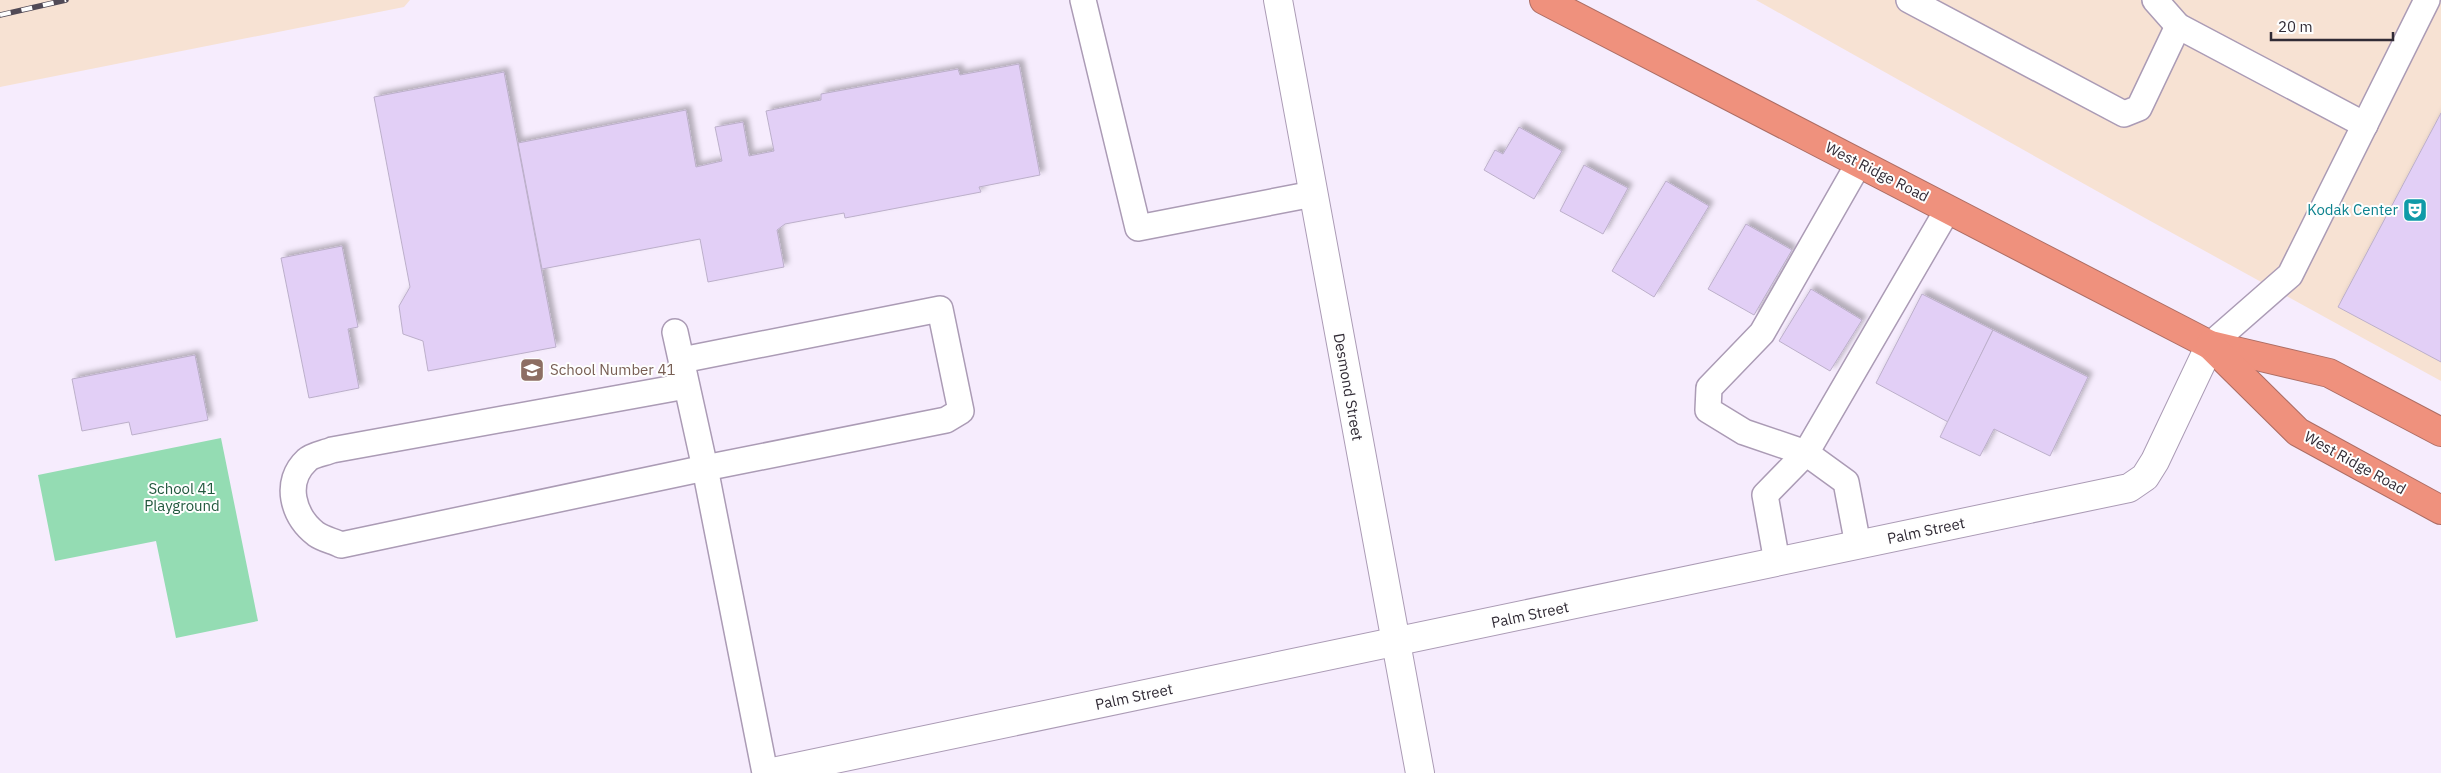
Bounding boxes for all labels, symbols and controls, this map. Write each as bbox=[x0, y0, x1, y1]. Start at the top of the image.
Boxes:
scale bar bbox=[2271, 10, 2394, 42]
text: 20 m bbox=[2278, 17, 2313, 36]
street label: West Ridge Road bbox=[1822, 137, 1932, 206]
theatre icon: Kodak Center bbox=[2402, 197, 2428, 223]
place label: Kodak Center bbox=[2307, 200, 2398, 219]
street label: Desmond Street bbox=[1330, 332, 1367, 442]
school or university icon: School Number 41 bbox=[519, 357, 545, 383]
place label: School Number 41 bbox=[550, 360, 675, 379]
street label: West Ridge Road bbox=[2301, 427, 2409, 498]
park label: School 41 Playground bbox=[144, 479, 220, 515]
street label: Palm Street bbox=[1885, 513, 1966, 548]
street label: Palm Street bbox=[1489, 597, 1570, 632]
street label: Palm Street bbox=[1093, 679, 1174, 714]

